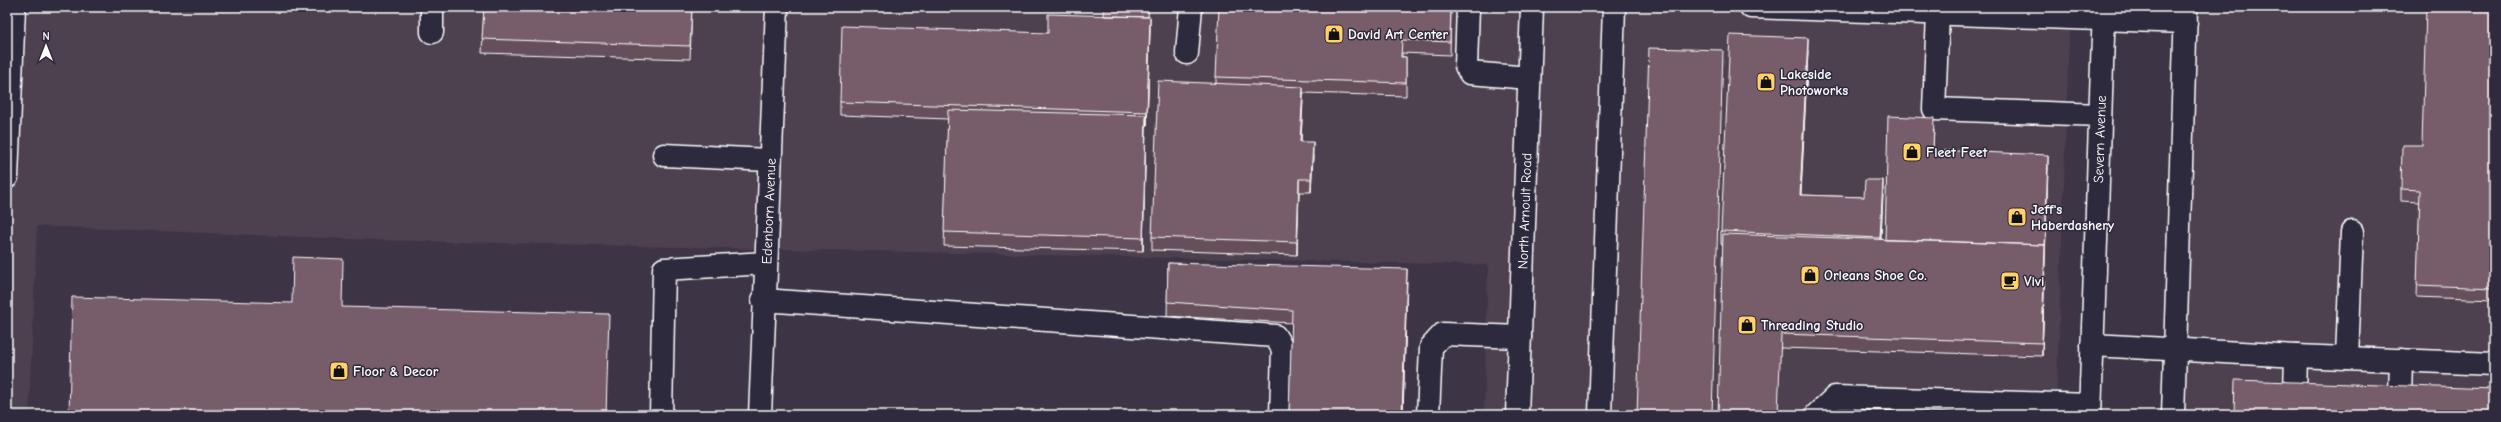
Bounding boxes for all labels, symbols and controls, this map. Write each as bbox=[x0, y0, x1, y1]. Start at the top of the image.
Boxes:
shop icon: David Art Center bbox=[1323, 23, 1345, 45]
north arrow bbox=[26, 26, 66, 66]
place label: David Art Center bbox=[1348, 26, 1448, 43]
text: N bbox=[42, 30, 50, 43]
place label: Lakeside Photoworks bbox=[1780, 66, 1848, 99]
shop icon: Lakeside Photoworks bbox=[1755, 71, 1777, 93]
street label: Severn Avenue bbox=[2090, 95, 2110, 183]
shop icon: Fleet Feet bbox=[1901, 141, 1923, 163]
place label: Fleet Feet bbox=[1926, 144, 1988, 161]
street label: North Arnoult Road bbox=[1514, 153, 1536, 270]
street label: Edenborn Avenue bbox=[758, 158, 780, 265]
place label: Jeff's Haberdashery bbox=[2031, 201, 2115, 234]
shop icon: Jeff's Haberdashery bbox=[2006, 206, 2028, 228]
shop icon: Orleans Shoe Co. bbox=[1799, 264, 1821, 286]
place label: Orleans Shoe Co. bbox=[1824, 267, 1927, 284]
cafe icon: Vivi bbox=[1999, 270, 2021, 292]
place label: Vivi bbox=[2024, 273, 2044, 290]
shop icon: Threading Studio bbox=[1736, 314, 1758, 336]
place label: Threading Studio bbox=[1761, 317, 1863, 334]
shop icon: Floor & Decor bbox=[328, 360, 350, 382]
place label: Floor & Decor bbox=[353, 363, 439, 380]

